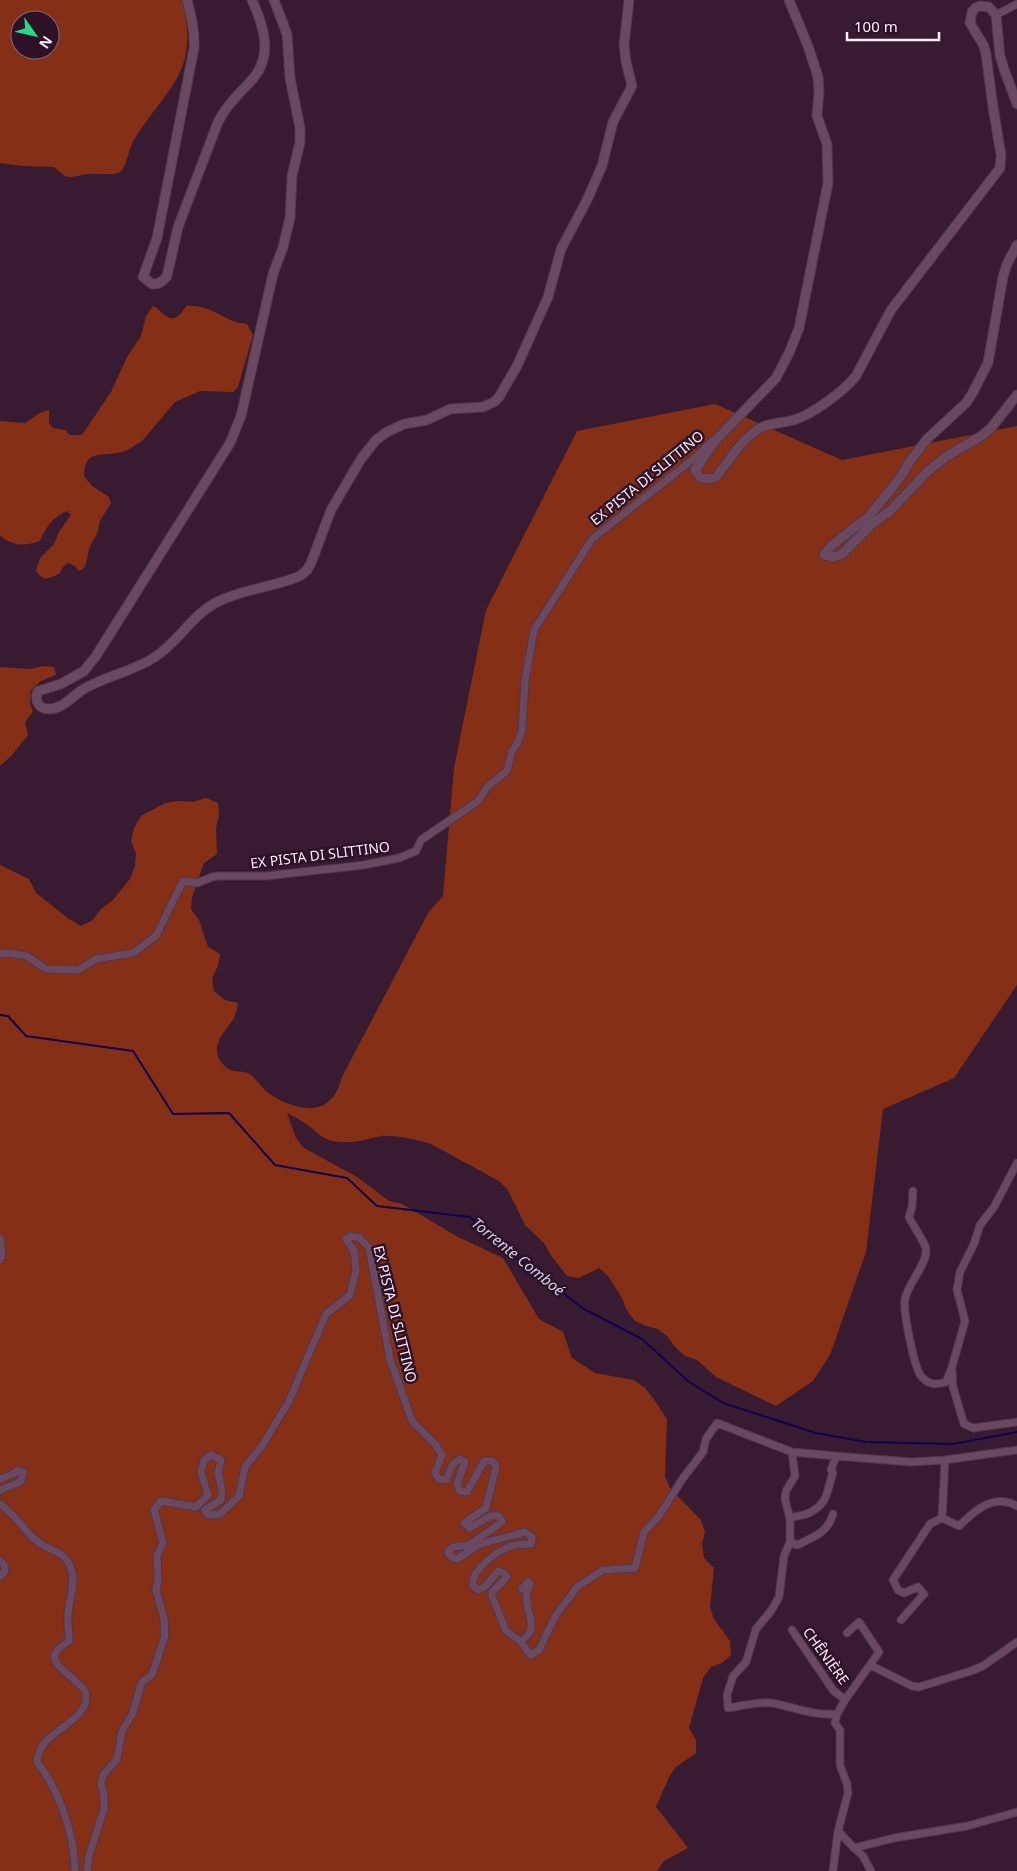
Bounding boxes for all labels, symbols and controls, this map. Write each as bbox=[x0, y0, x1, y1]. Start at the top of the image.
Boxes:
north arrow bbox=[10, 10, 60, 60]
scale bar bbox=[847, 10, 940, 42]
text: 100 m bbox=[854, 16, 898, 36]
text: N bbox=[35, 33, 57, 53]
street label: EX PISTA DI SLITTINO bbox=[586, 426, 707, 529]
street label: EX PISTA DI SLITTINO bbox=[249, 837, 391, 872]
water label: Torrente Comboé bbox=[468, 1213, 570, 1300]
street label: EX PISTA DI SLITTINO bbox=[369, 1243, 422, 1384]
street label: CHÊNIÈRE bbox=[799, 1623, 854, 1688]

